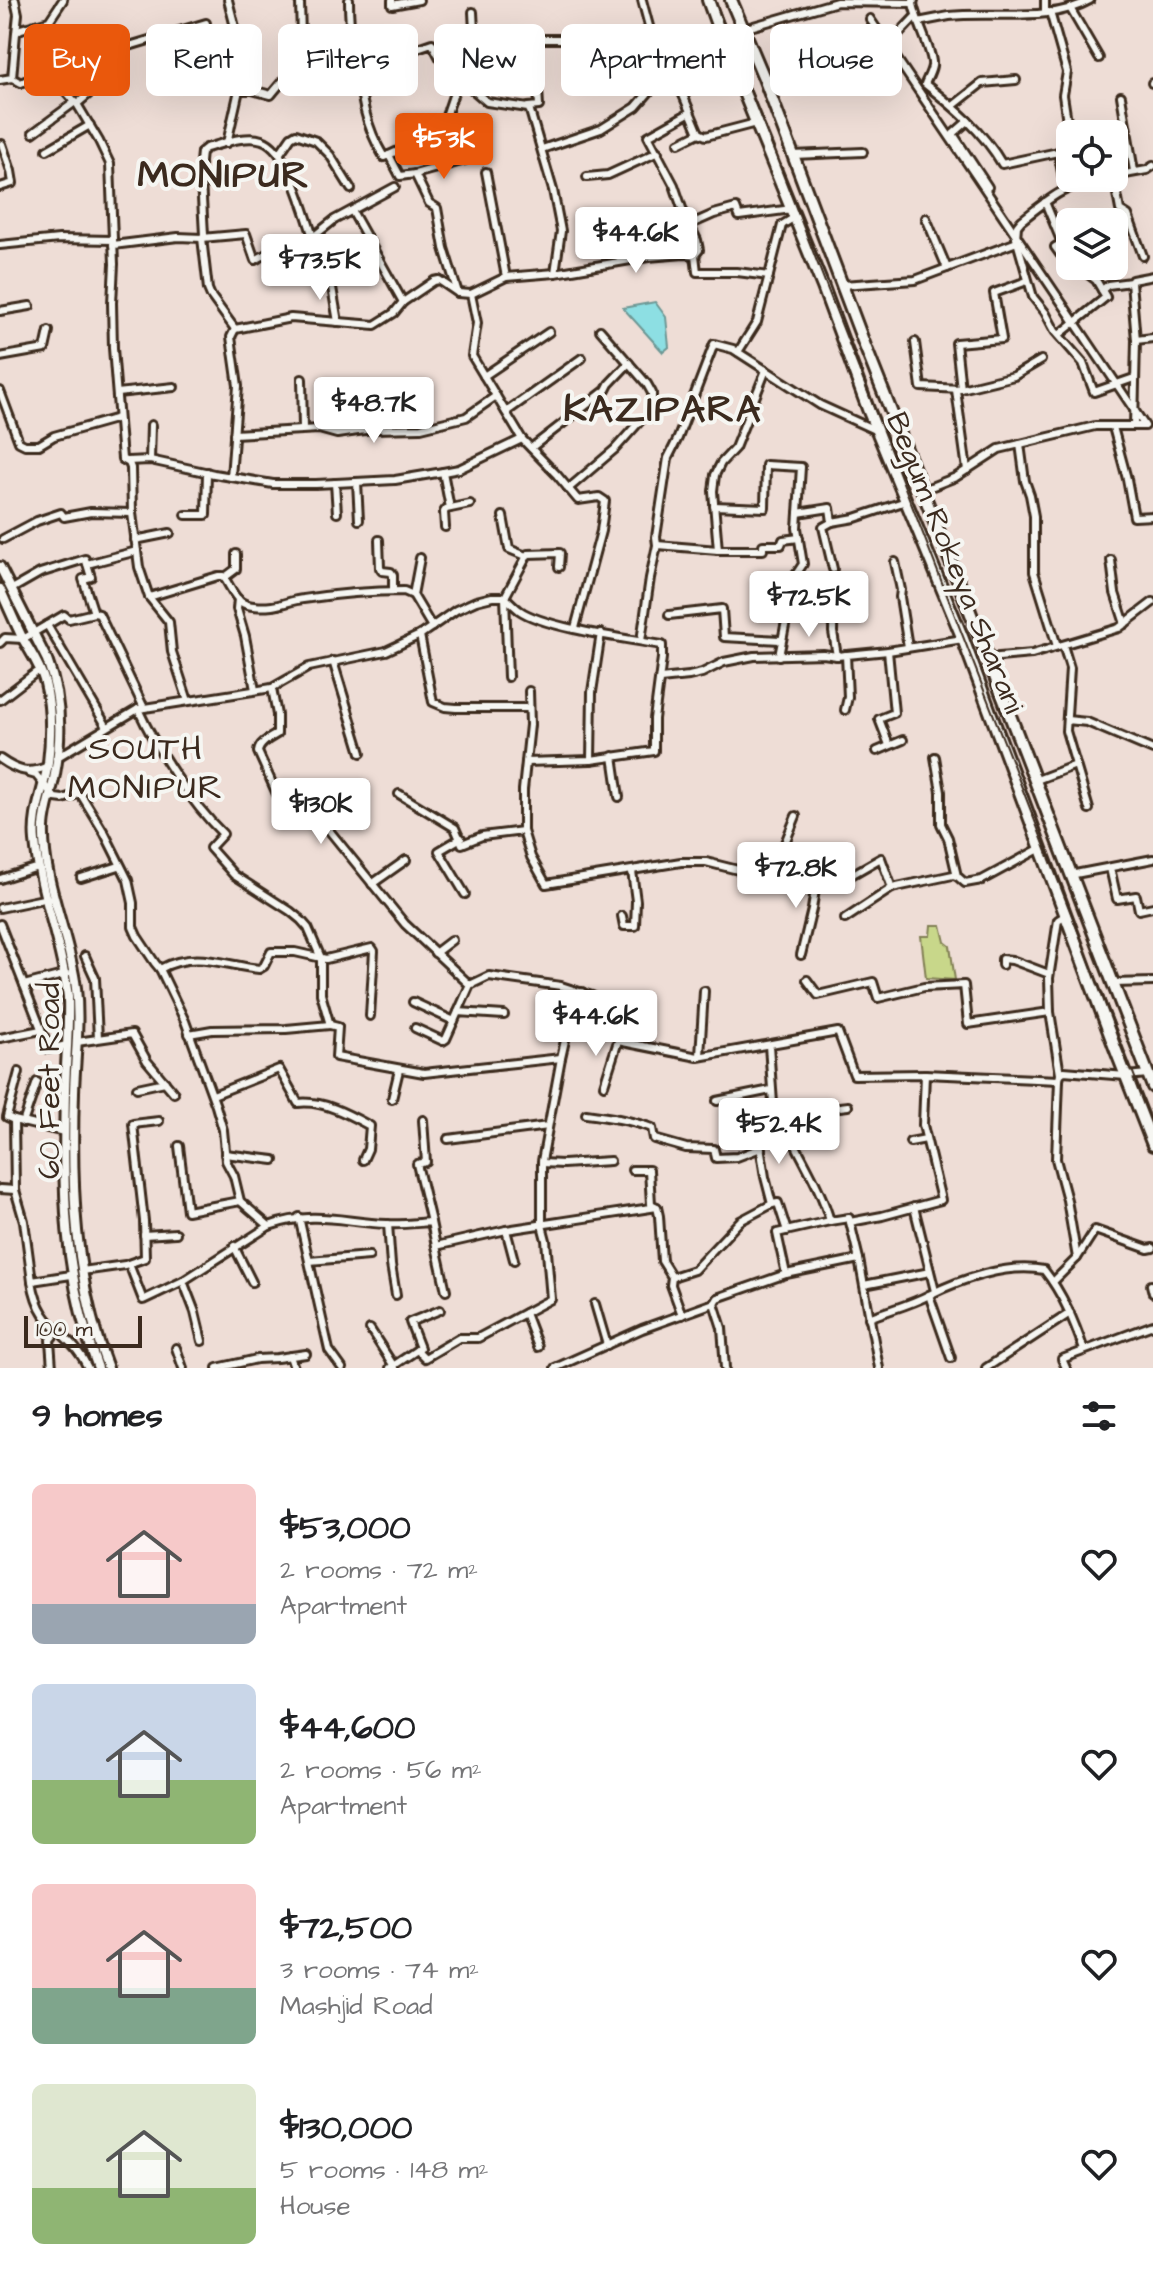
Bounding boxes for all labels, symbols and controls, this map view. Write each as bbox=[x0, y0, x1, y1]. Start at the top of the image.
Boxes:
chip: Buy bbox=[24, 24, 130, 96]
chip: Rent bbox=[146, 24, 262, 96]
chip: Filters bbox=[278, 24, 418, 96]
chip: New bbox=[434, 24, 545, 96]
chip: Apartment bbox=[561, 24, 754, 96]
chip: House bbox=[770, 24, 902, 96]
pin: $53K bbox=[397, 113, 491, 181]
map controls bbox=[1056, 120, 1128, 280]
button: locate bbox=[1056, 120, 1128, 192]
text: $53K bbox=[413, 121, 475, 157]
district label: MONIPUR bbox=[137, 150, 311, 202]
pin: $44.6K bbox=[571, 207, 701, 275]
button: layers bbox=[1056, 208, 1128, 280]
text: $44.6K bbox=[593, 215, 679, 251]
pin: $73.5K bbox=[255, 234, 385, 302]
text: $73.5K bbox=[279, 242, 361, 278]
pin: $48.7K bbox=[309, 377, 439, 445]
district label: KAZIPARA bbox=[564, 384, 762, 436]
text: $48.7K bbox=[332, 385, 416, 421]
street label: Begum Rokeya Sharani bbox=[874, 406, 1035, 720]
pin: $72.5K bbox=[744, 571, 874, 639]
text: $72.5K bbox=[767, 579, 851, 615]
district label: SOUTH MONIPUR bbox=[68, 725, 224, 812]
pin: $130K bbox=[265, 778, 377, 846]
text: $130K bbox=[289, 786, 353, 822]
pin: $72.8K bbox=[731, 842, 861, 910]
text: $72.8K bbox=[755, 850, 837, 886]
street label: 60 Feet Road bbox=[29, 983, 71, 1179]
pin: $44.6K bbox=[531, 990, 661, 1058]
text: $44.6K bbox=[553, 998, 639, 1034]
pin: $52.4K bbox=[714, 1098, 844, 1166]
text: $52.4K bbox=[737, 1106, 821, 1142]
scale bar bbox=[24, 1312, 142, 1348]
text: 100 m bbox=[36, 1314, 93, 1345]
text: 9 homes bbox=[32, 1392, 163, 1440]
icon: filters bbox=[1077, 1394, 1121, 1438]
text: $53,000 bbox=[280, 1504, 411, 1552]
icon: home bbox=[96, 1516, 192, 1612]
icon: heart bbox=[1077, 1542, 1121, 1586]
text: 2 rooms · 72 m² bbox=[280, 1552, 478, 1588]
text: Apartment bbox=[280, 1588, 407, 1624]
text: $44,600 bbox=[280, 1704, 415, 1752]
icon: home bbox=[96, 1716, 192, 1812]
icon: heart bbox=[1077, 1742, 1121, 1786]
text: 2 rooms · 56 m² bbox=[280, 1752, 482, 1788]
text: Apartment bbox=[280, 1788, 407, 1824]
text: $72,500 bbox=[280, 1904, 412, 1952]
icon: home bbox=[96, 1916, 192, 2012]
icon: heart bbox=[1077, 1942, 1121, 1986]
text: 3 rooms · 74 m² bbox=[280, 1952, 479, 1988]
text: Mashjid Road bbox=[280, 1988, 433, 2024]
text: $130,000 bbox=[280, 2104, 412, 2152]
icon: home bbox=[96, 2116, 192, 2212]
icon: heart bbox=[1077, 2142, 1121, 2186]
text: 5 rooms · 148 m² bbox=[280, 2152, 488, 2188]
text: House bbox=[280, 2188, 351, 2224]

